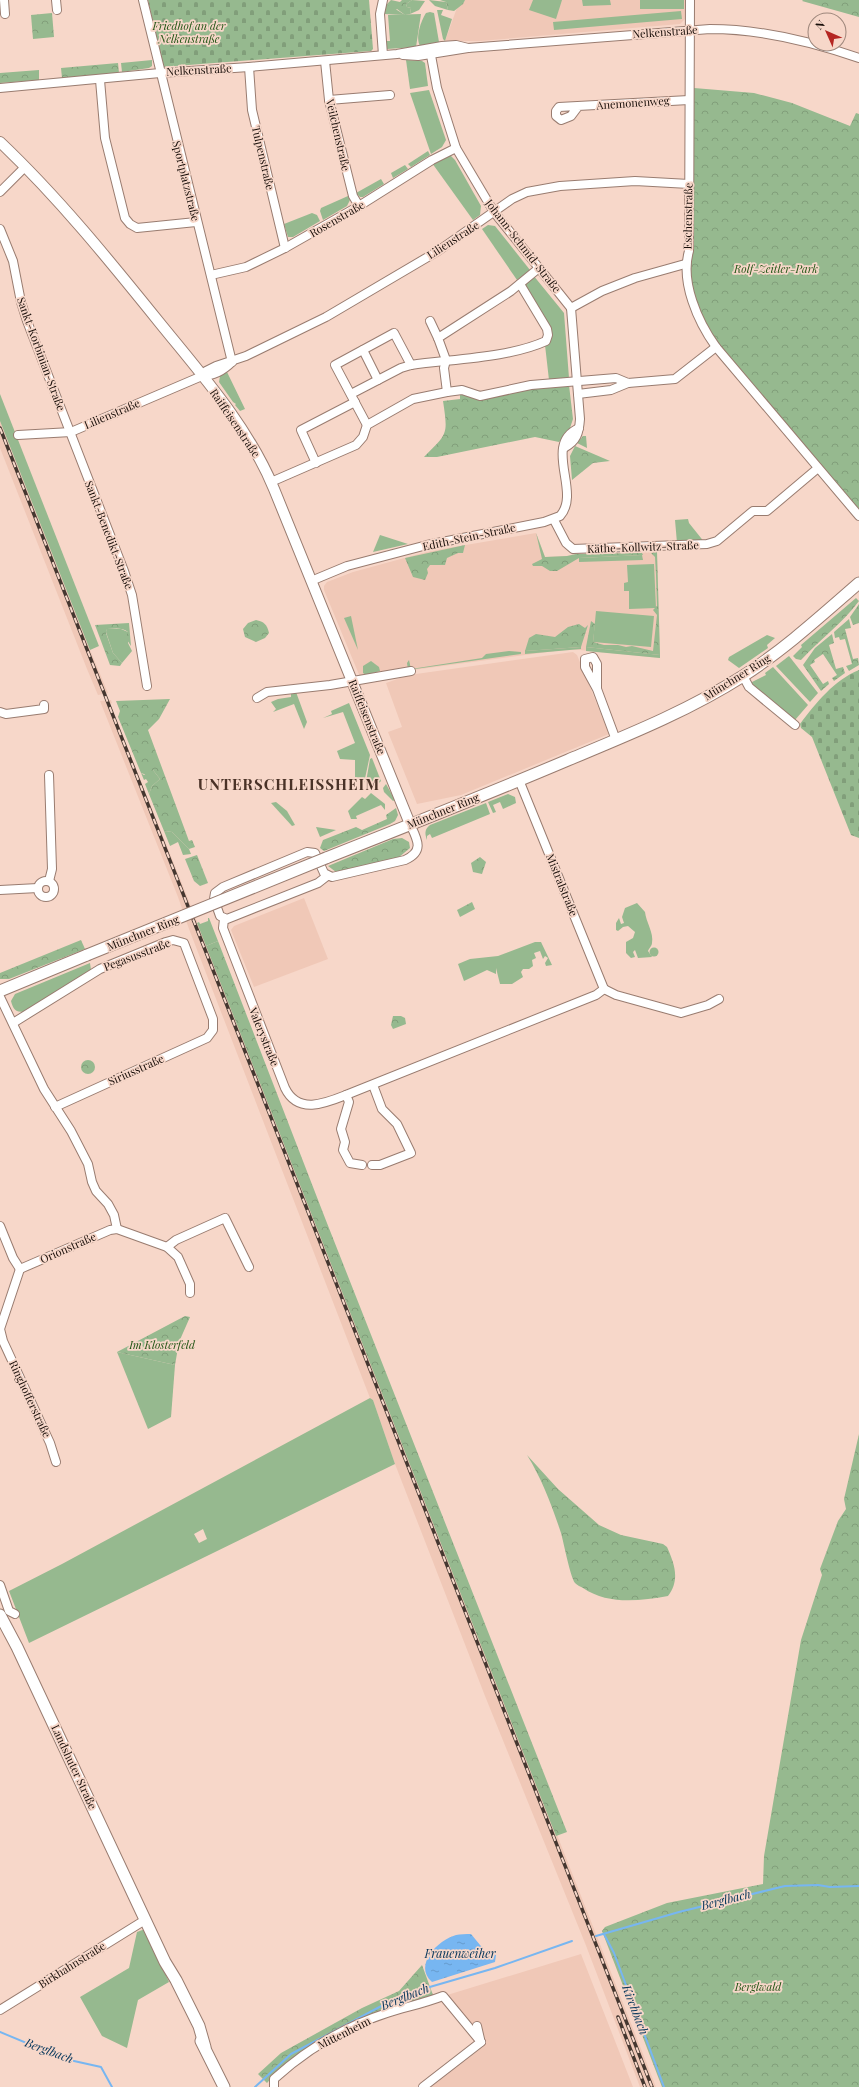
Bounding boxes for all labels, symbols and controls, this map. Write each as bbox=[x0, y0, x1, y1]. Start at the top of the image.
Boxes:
north arrow bbox=[807, 12, 847, 52]
text: N bbox=[811, 16, 828, 33]
park label: Friedhof an der Nelkenstraße bbox=[152, 18, 226, 46]
street label: Nelkenstraße bbox=[632, 22, 698, 41]
street label: Nelkenstraße bbox=[166, 60, 232, 79]
street label: Anemonenweg bbox=[595, 92, 670, 113]
street label: Veilchenstraße bbox=[323, 97, 354, 173]
street label: Tulpenstraße bbox=[249, 124, 278, 192]
street label: Sportplatzstraße bbox=[169, 139, 204, 223]
street label: Eschenstraße bbox=[679, 182, 696, 249]
street label: Johann-Schmid-Straße bbox=[482, 195, 565, 296]
street label: Rosenstraße bbox=[306, 197, 367, 240]
street label: Lilienstraße bbox=[424, 217, 482, 262]
park label: Rolf-Zeitler-Park bbox=[733, 261, 818, 276]
street label: Sankt-Korbinian-Straße bbox=[14, 295, 69, 413]
street label: Raiffeisenstraße bbox=[207, 385, 264, 460]
street label: Lilienstraße bbox=[82, 395, 142, 432]
street label: Sankt-Benedikt-Straße bbox=[82, 478, 137, 592]
street label: Edith-Stein-Straße bbox=[421, 519, 517, 554]
street label: Käthe-Kollwitz-Straße bbox=[587, 537, 700, 556]
street label: Münchner Ring bbox=[700, 650, 773, 703]
street label: Raiffeisenstraße bbox=[346, 677, 390, 757]
district label: UNTERSCHLEISSHEIM bbox=[198, 774, 380, 794]
street label: Münchner Ring bbox=[405, 789, 481, 832]
street label: Mistralstraße bbox=[543, 851, 582, 919]
street label: Münchner Ring bbox=[105, 911, 181, 954]
street label: Pegasusstraße bbox=[101, 935, 173, 974]
street label: Valerystraße bbox=[246, 1004, 283, 1069]
street label: Siriusstraße bbox=[105, 1050, 167, 1089]
street label: Orionstraße bbox=[37, 1228, 99, 1267]
park label: Im Klosterfeld bbox=[128, 1337, 196, 1352]
street label: Ringhofferstraße bbox=[6, 1358, 55, 1440]
street label: Landshuter Straße bbox=[48, 1722, 101, 1812]
water label: Berglbach bbox=[698, 1885, 752, 1913]
street label: Birkhahnstraße bbox=[35, 1938, 109, 1991]
water label: Frauenweiher bbox=[424, 1945, 496, 1961]
water label: Berglbach bbox=[377, 1979, 431, 2013]
park label: Berglwald bbox=[734, 1979, 782, 1994]
water label: Kirchbach bbox=[619, 1981, 653, 2037]
street label: Mittenheim bbox=[315, 2013, 373, 2052]
water label: Berglbach bbox=[22, 2034, 76, 2066]

